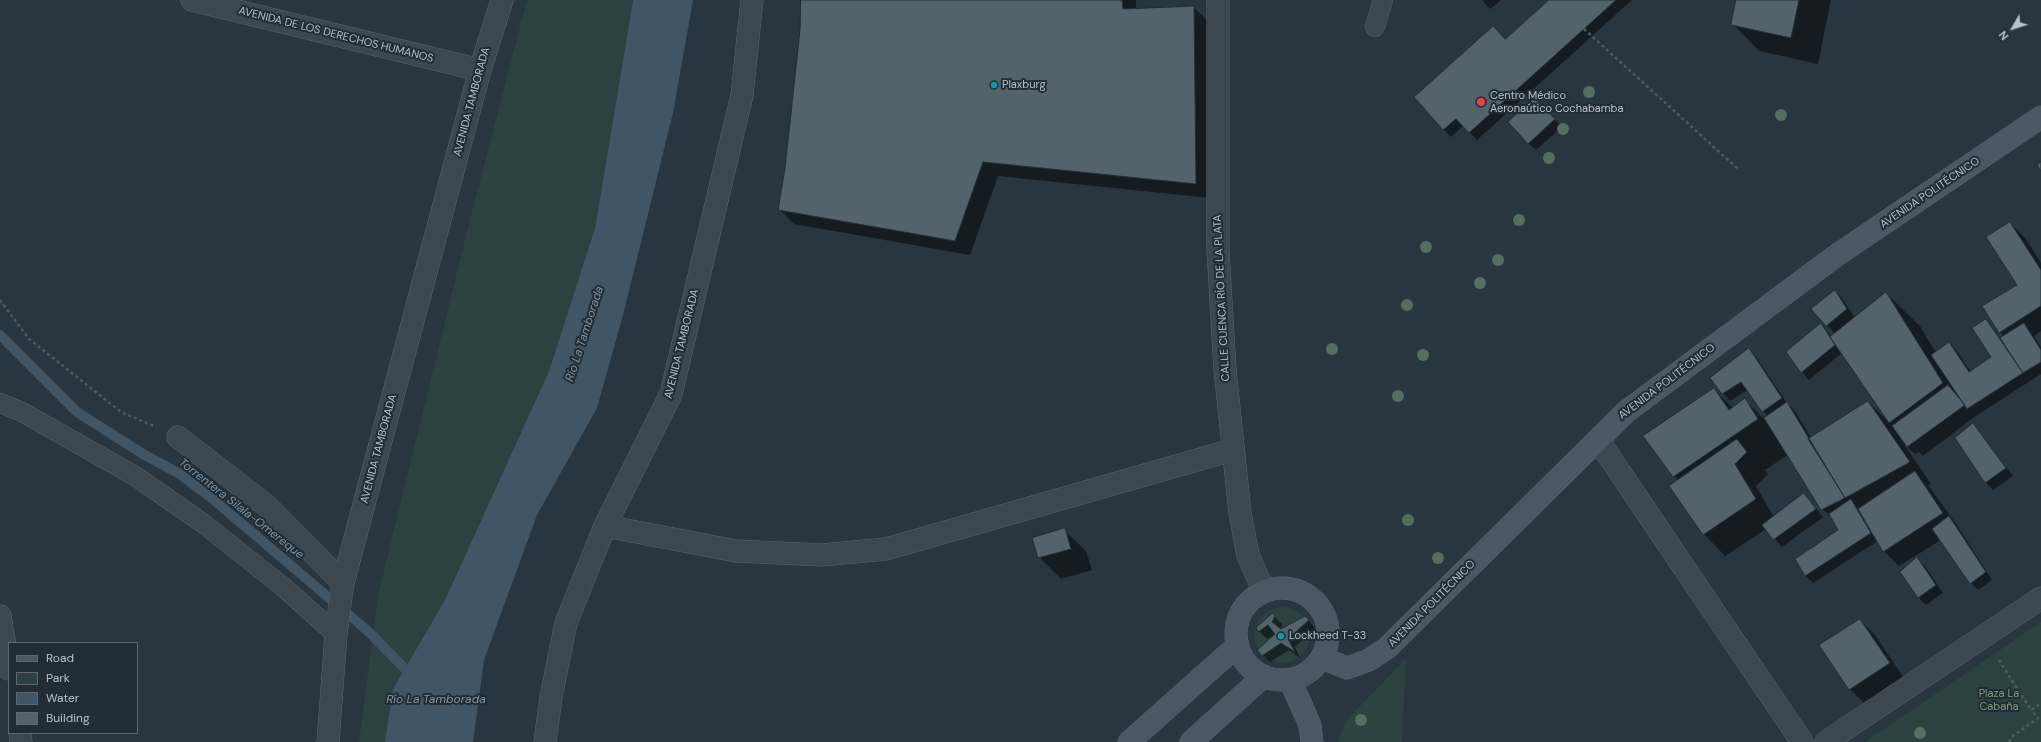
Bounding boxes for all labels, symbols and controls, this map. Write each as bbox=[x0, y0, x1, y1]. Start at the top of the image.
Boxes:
street label: AVENIDA DE LOS DERECHOS HUMANOS bbox=[237, 4, 435, 66]
north arrow bbox=[1993, 8, 2033, 48]
text: N bbox=[1996, 28, 2012, 43]
street label: AVENIDA TAMBORADA bbox=[451, 46, 493, 158]
place label: Plaxburg bbox=[1002, 78, 1046, 92]
marker: Plaxburg bbox=[989, 80, 999, 90]
place label: Centro Médico Aeronaútico Cochabamba bbox=[1490, 89, 1623, 115]
marker: Centro Médico Aeronaútico Cochabamba bbox=[1475, 96, 1487, 108]
street label: AVENIDA POLITÉCNICO bbox=[1878, 155, 1982, 231]
street label: CALLE CUENCA RÍO DE LA PLATA bbox=[1211, 214, 1233, 382]
water label: Río La Tamborada bbox=[563, 284, 607, 384]
street label: AVENIDA TAMBORADA bbox=[662, 288, 702, 400]
street label: AVENIDA POLITÉCNICO bbox=[1616, 341, 1718, 423]
street label: AVENIDA TAMBORADA bbox=[358, 393, 400, 505]
water label: Torrentera Silala-Omereque bbox=[175, 456, 307, 562]
street label: AVENIDA POLITÉCNICO bbox=[1386, 558, 1478, 650]
place label: Lockheed T-33 bbox=[1289, 629, 1366, 643]
marker: Lockheed T-33 bbox=[1276, 631, 1286, 641]
legend bbox=[8, 642, 138, 734]
text: Road bbox=[46, 650, 74, 666]
text: Park bbox=[46, 670, 70, 686]
park label: Plaza La Cabaña bbox=[1979, 687, 2019, 713]
text: Water bbox=[46, 690, 79, 706]
water label: Río La Tamborada bbox=[386, 693, 486, 707]
text: Building bbox=[46, 710, 90, 726]

